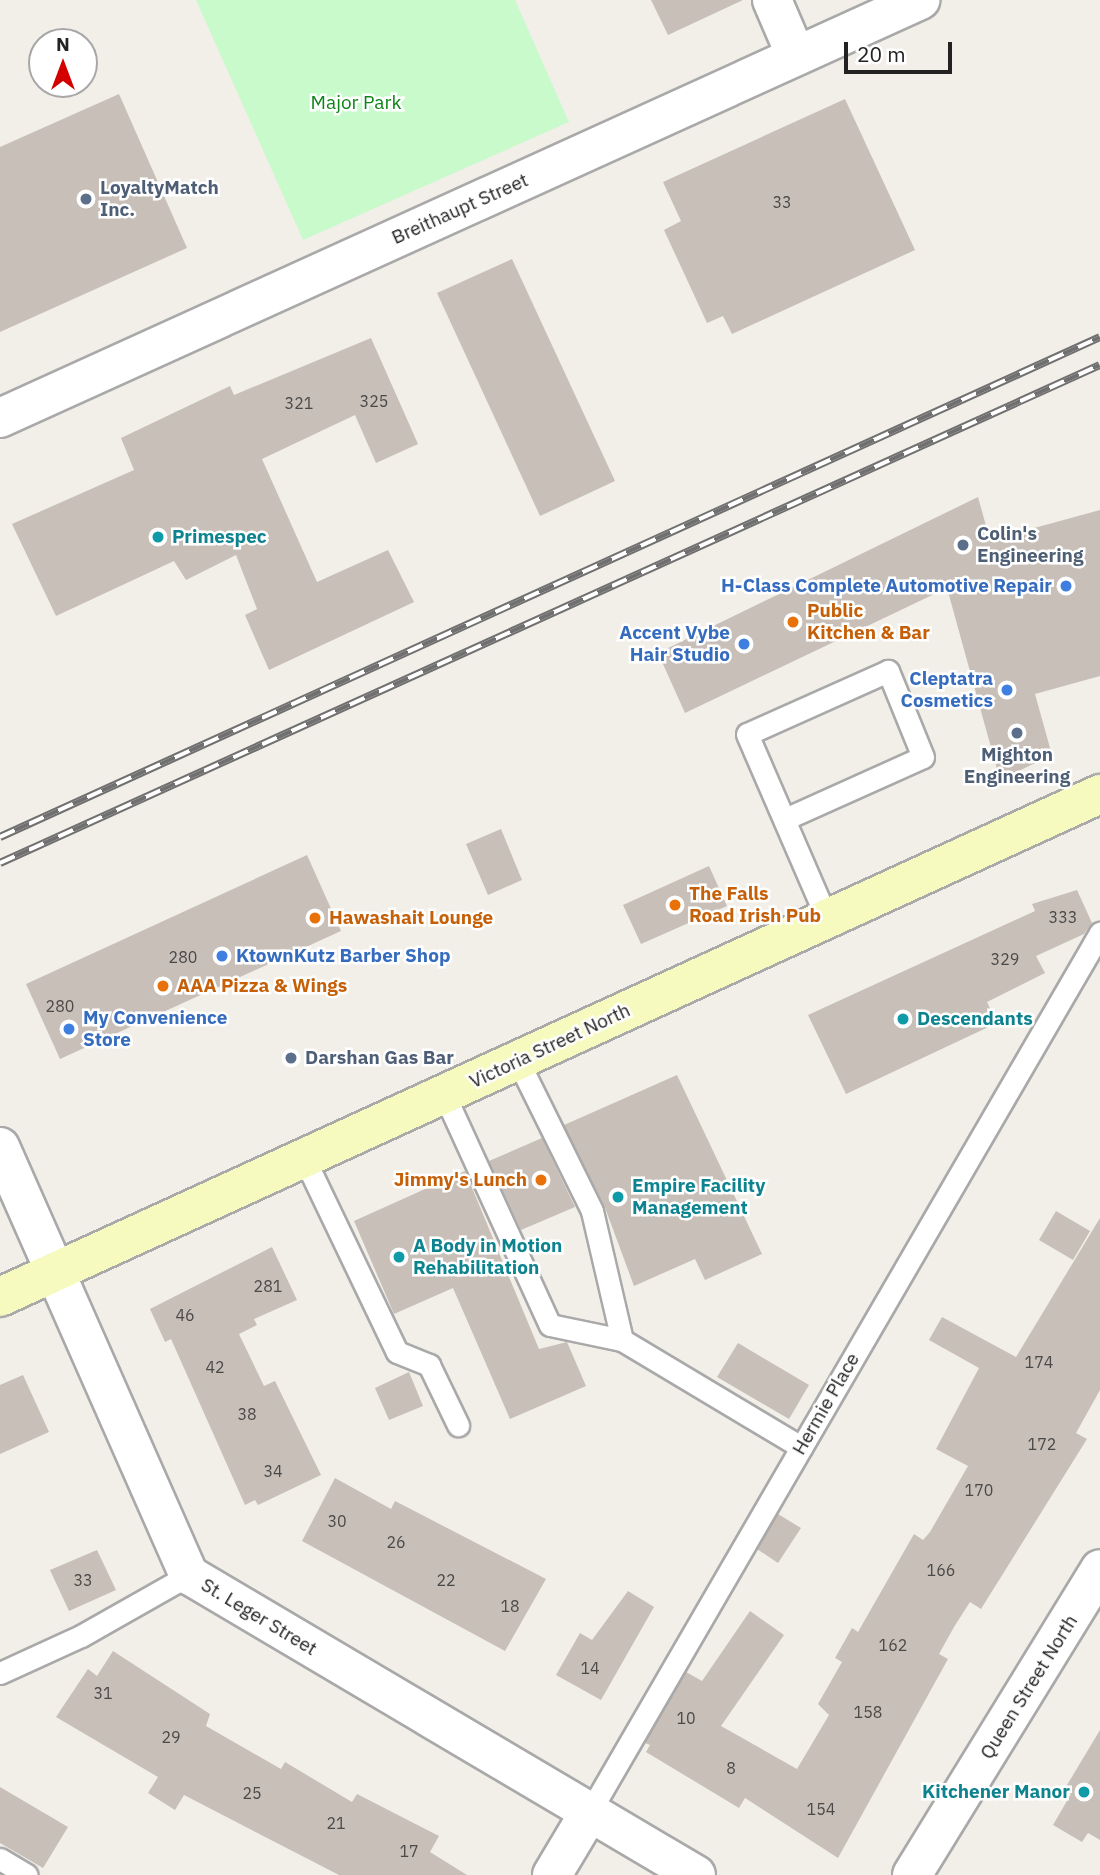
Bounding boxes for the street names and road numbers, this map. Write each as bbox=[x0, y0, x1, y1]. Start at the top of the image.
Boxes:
street label: Breithaupt Street bbox=[388, 169, 532, 249]
street label: Victoria Street North bbox=[466, 999, 634, 1093]
street label: Hermie Place bbox=[788, 1349, 864, 1459]
street label: St. Leger Street bbox=[197, 1573, 321, 1661]
street label: Queen Street North bbox=[975, 1611, 1083, 1763]

